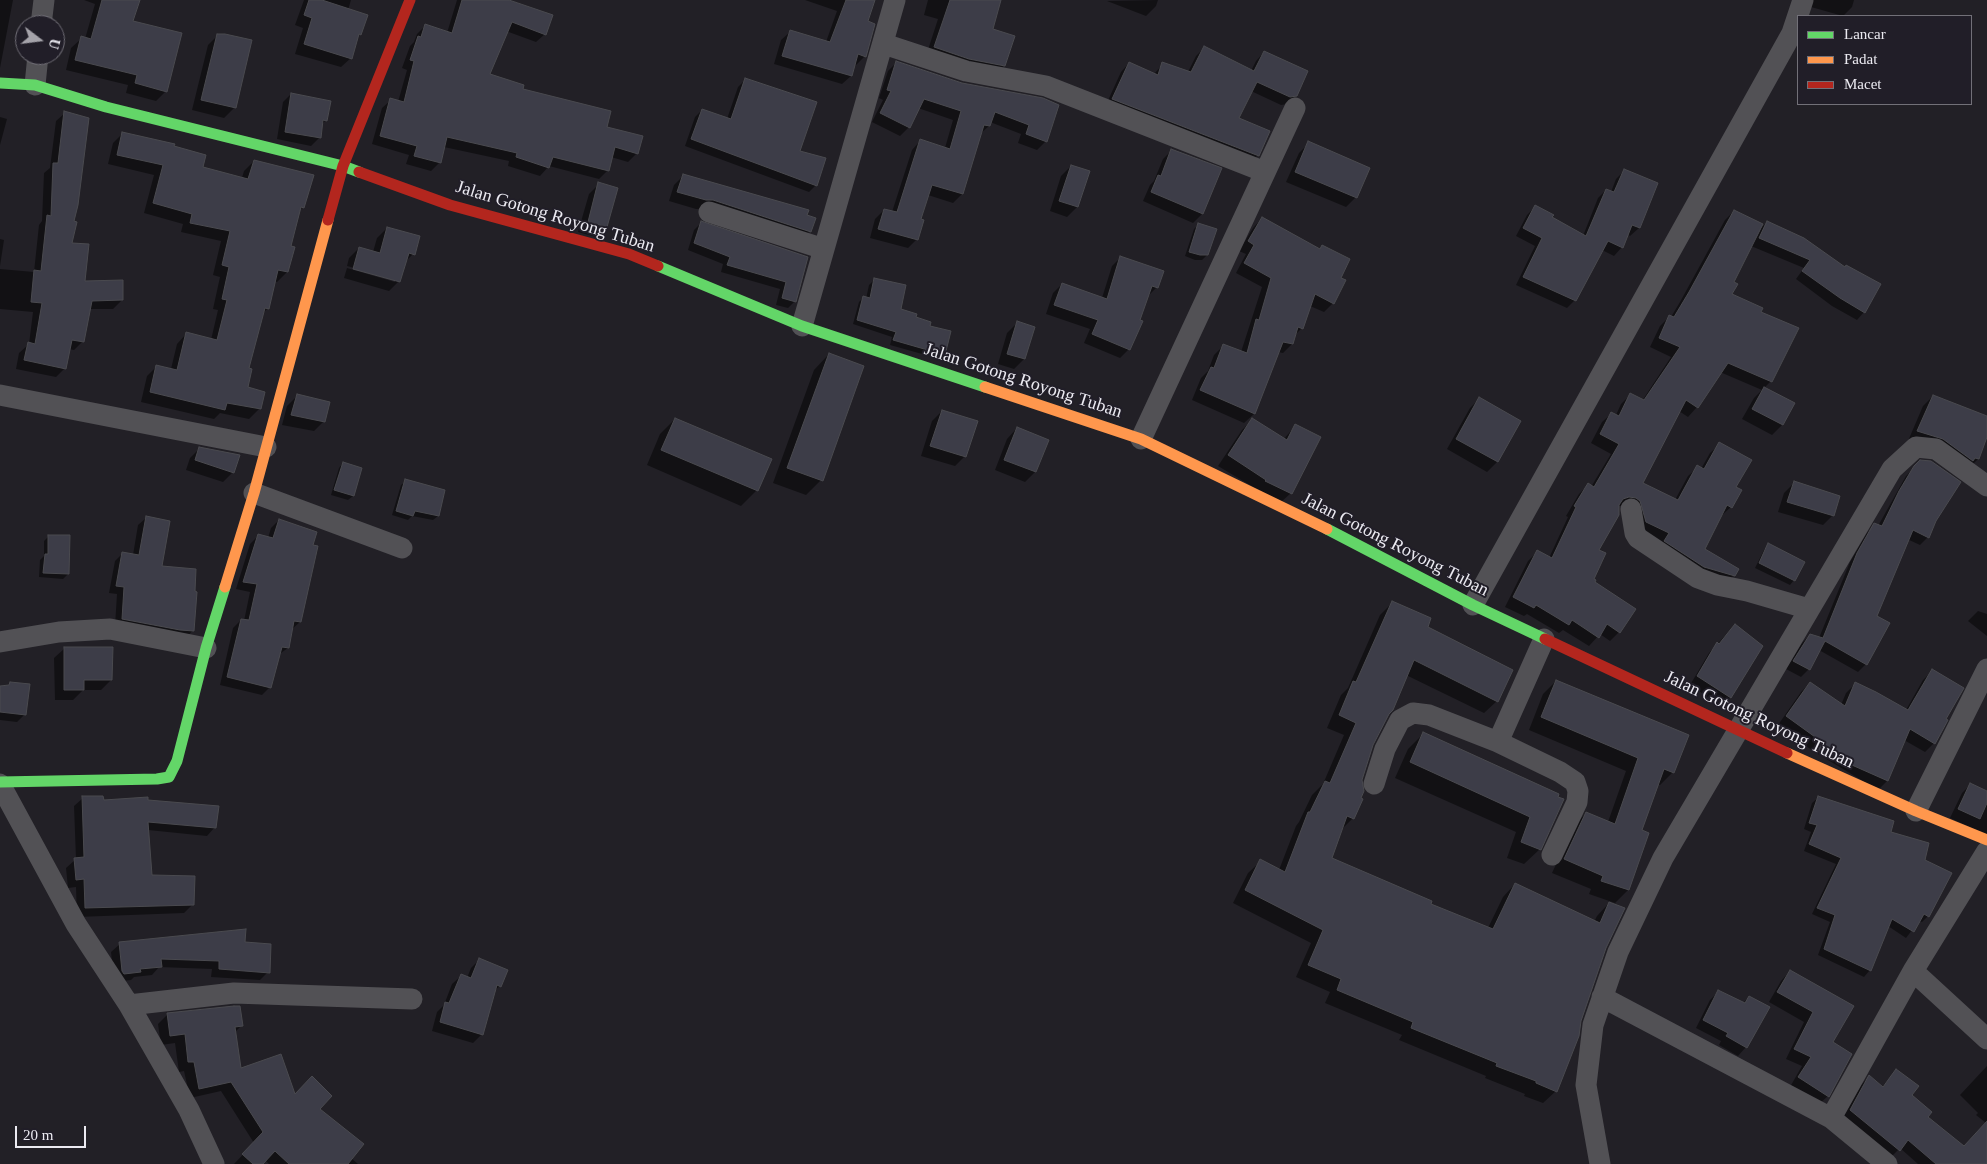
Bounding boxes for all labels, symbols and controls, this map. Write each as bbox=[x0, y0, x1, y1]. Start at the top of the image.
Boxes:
north arrow bbox=[15, 15, 65, 65]
legend bbox=[1797, 15, 1972, 105]
text: Lancar bbox=[1844, 26, 1886, 42]
text: U bbox=[45, 37, 63, 51]
text: Padat bbox=[1844, 51, 1877, 67]
text: Macet bbox=[1844, 76, 1881, 92]
street label: Jalan Gotong Royong Tuban bbox=[453, 176, 657, 258]
street label: Jalan Gotong Royong Tuban bbox=[921, 339, 1125, 423]
street label: Jalan Gotong Royong Tuban bbox=[1298, 488, 1492, 602]
street label: Jalan Gotong Royong Tuban bbox=[1661, 667, 1857, 773]
scale bar bbox=[18, 1116, 89, 1148]
text: 20 m bbox=[23, 1127, 53, 1143]

